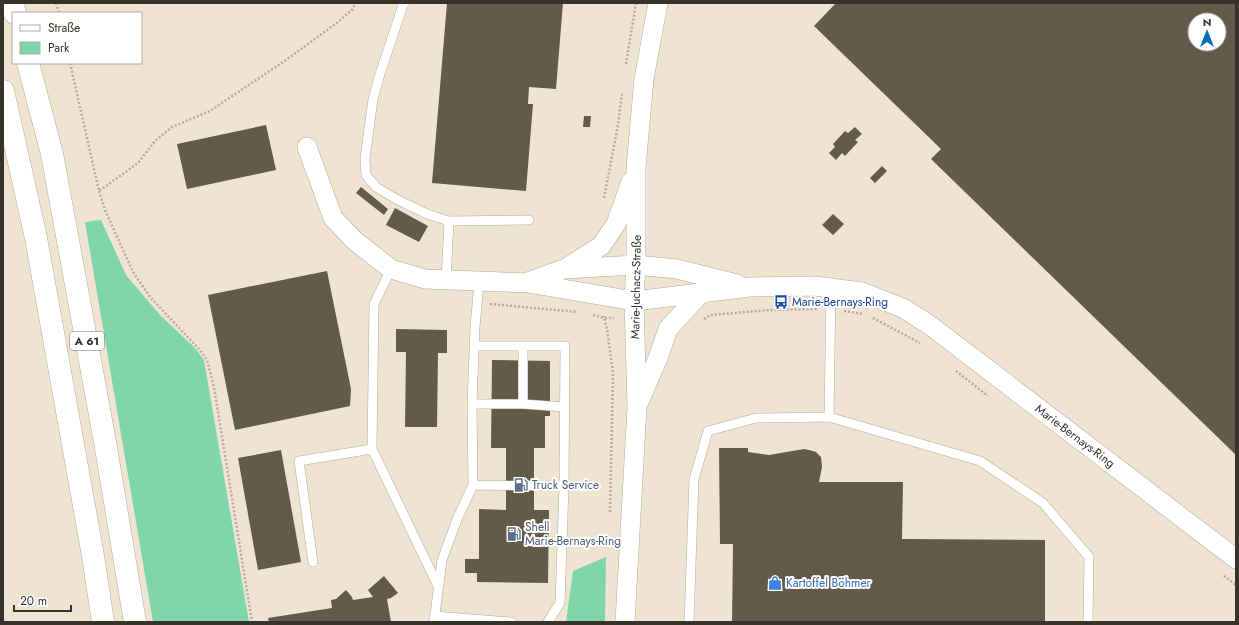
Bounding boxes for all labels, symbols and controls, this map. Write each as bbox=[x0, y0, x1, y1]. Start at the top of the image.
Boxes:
legend bbox=[12, 12, 142, 64]
north arrow bbox=[1187, 12, 1227, 52]
text: N bbox=[1203, 14, 1211, 30]
text: Straße bbox=[48, 19, 80, 37]
text: Park bbox=[48, 39, 70, 57]
street label: Marie-Juchacz-Straße bbox=[626, 235, 646, 339]
place label: Marie-Bernays-Ring bbox=[792, 293, 888, 311]
bus stop icon: Marie-Bernays-Ring bbox=[773, 294, 789, 310]
road number: A 61 bbox=[70, 332, 104, 350]
street label: Marie-Bernays-Ring bbox=[1031, 400, 1119, 472]
place label: Truck Service bbox=[532, 476, 599, 494]
fuel station icon: Truck Service bbox=[513, 477, 529, 493]
place label: Shell Marie-Bernays-Ring bbox=[525, 518, 621, 550]
fuel station icon: Shell Marie-Bernays-Ring bbox=[506, 526, 522, 542]
place label: Kartoffel Böhmer bbox=[786, 574, 872, 592]
shop icon: Kartoffel Böhmer bbox=[767, 575, 783, 591]
scale bar bbox=[14, 587, 71, 613]
text: 20 m bbox=[20, 592, 47, 610]

